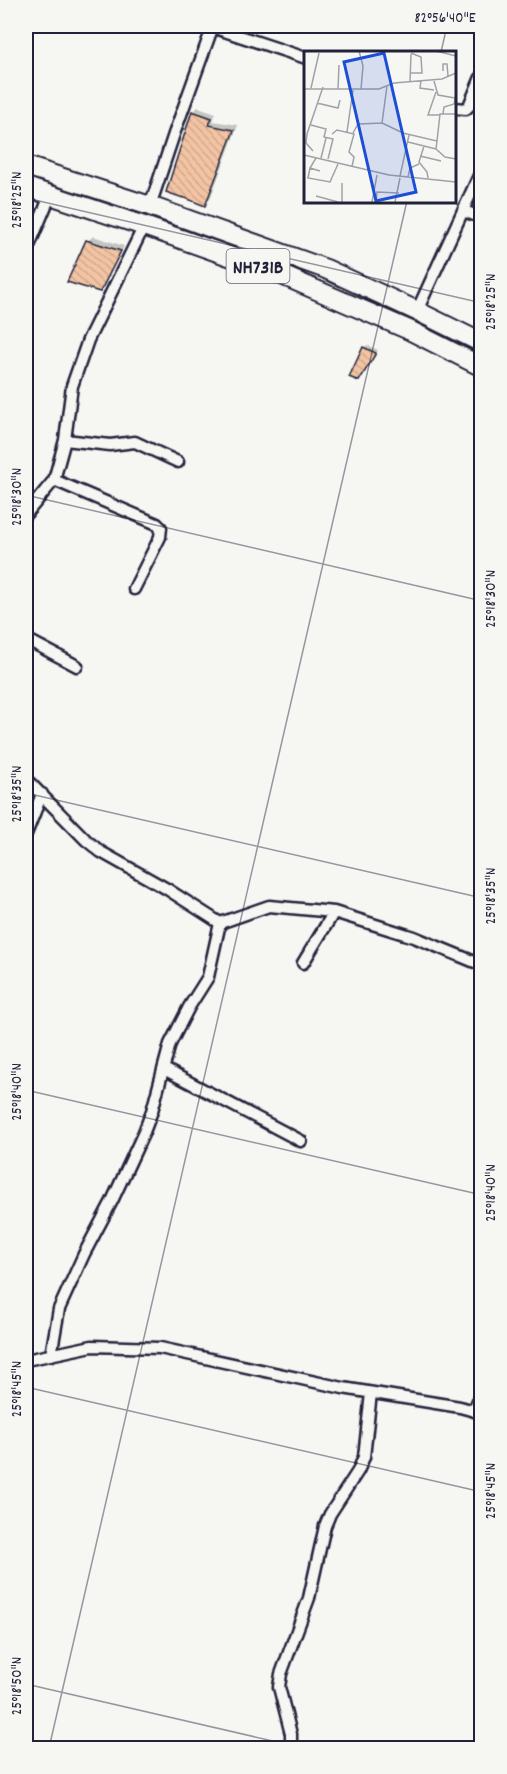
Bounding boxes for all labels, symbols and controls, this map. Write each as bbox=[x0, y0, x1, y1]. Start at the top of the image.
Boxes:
text: 82°56'40"E bbox=[414, 8, 476, 30]
inset map bbox=[304, 51, 456, 202]
text: 25°18'25"N bbox=[7, 172, 29, 228]
road number: NH731B bbox=[226, 249, 290, 283]
text: 25°18'25"N bbox=[481, 274, 503, 330]
text: 25°18'30"N bbox=[7, 468, 29, 526]
text: 25°18'30"N bbox=[481, 570, 503, 628]
text: 25°18'35"N bbox=[7, 766, 29, 822]
text: 25°18'35"N bbox=[481, 868, 503, 924]
text: 25°18'40"N bbox=[7, 1063, 29, 1121]
text: 25°18'40"N bbox=[481, 1164, 503, 1222]
text: 25°18'45"N bbox=[7, 1361, 29, 1417]
text: 25°18'45"N bbox=[481, 1463, 503, 1519]
text: 25°18'50"N bbox=[7, 1657, 29, 1715]

